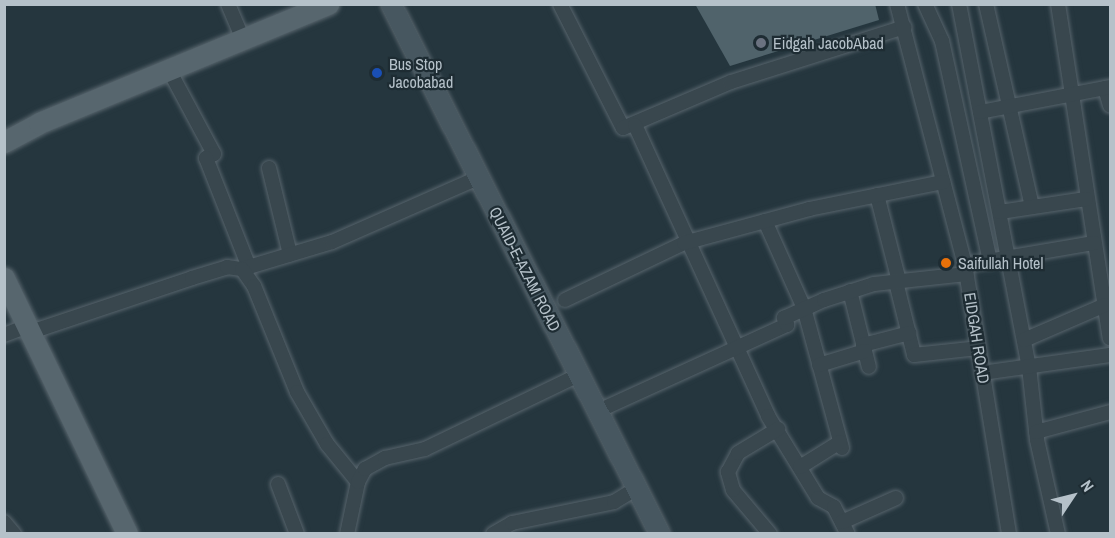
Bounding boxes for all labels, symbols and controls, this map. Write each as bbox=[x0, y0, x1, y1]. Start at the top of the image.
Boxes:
place label: Eidgah JacobAbad bbox=[773, 33, 884, 53]
marker: Eidgah JacobAbad bbox=[754, 36, 768, 50]
place label: Bus Stop Jacobabad bbox=[389, 54, 453, 92]
marker: Bus Stop Jacobabad bbox=[370, 66, 384, 80]
street label: QUAID-E-AZAM ROAD bbox=[485, 204, 565, 334]
place label: Saifullah Hotel bbox=[958, 253, 1043, 273]
marker: Saifullah Hotel bbox=[939, 256, 953, 270]
street label: EIDGAH ROAD bbox=[960, 291, 994, 385]
north arrow bbox=[1043, 466, 1103, 526]
text: N bbox=[1076, 475, 1099, 496]

